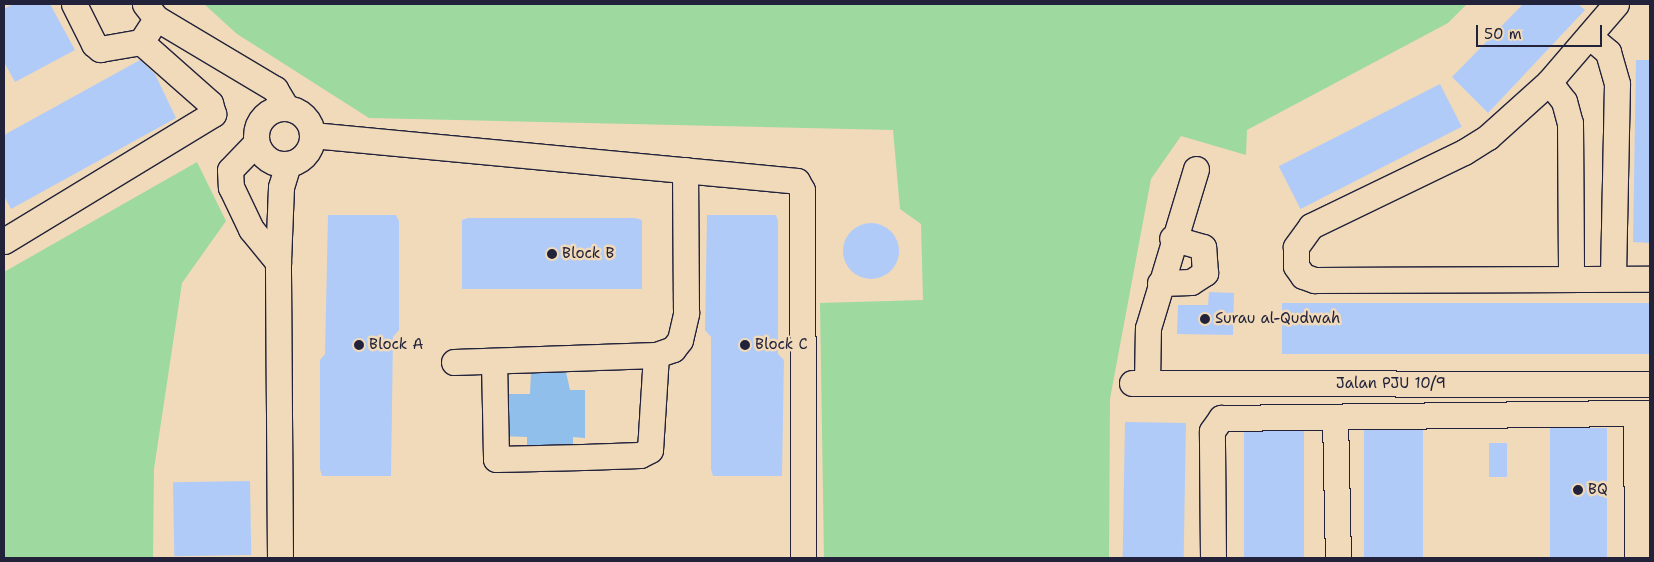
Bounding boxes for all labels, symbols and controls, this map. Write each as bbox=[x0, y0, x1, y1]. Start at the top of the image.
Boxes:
scale bar bbox=[1479, 15, 1605, 47]
text: 50 m bbox=[1484, 24, 1522, 44]
place label: Block B bbox=[562, 245, 614, 263]
marker: Block B bbox=[546, 248, 558, 260]
place label: Surau al-Qudwah bbox=[1215, 310, 1340, 328]
marker: Surau al-Qudwah bbox=[1199, 313, 1211, 325]
place label: Block A bbox=[369, 336, 423, 354]
place label: Block C bbox=[755, 336, 808, 354]
marker: Block A bbox=[353, 339, 365, 351]
marker: Block C bbox=[739, 339, 751, 351]
street label: Jalan PJU 10/9 bbox=[1336, 375, 1446, 393]
place label: BQ bbox=[1588, 481, 1608, 499]
marker: BQ bbox=[1572, 484, 1584, 496]

